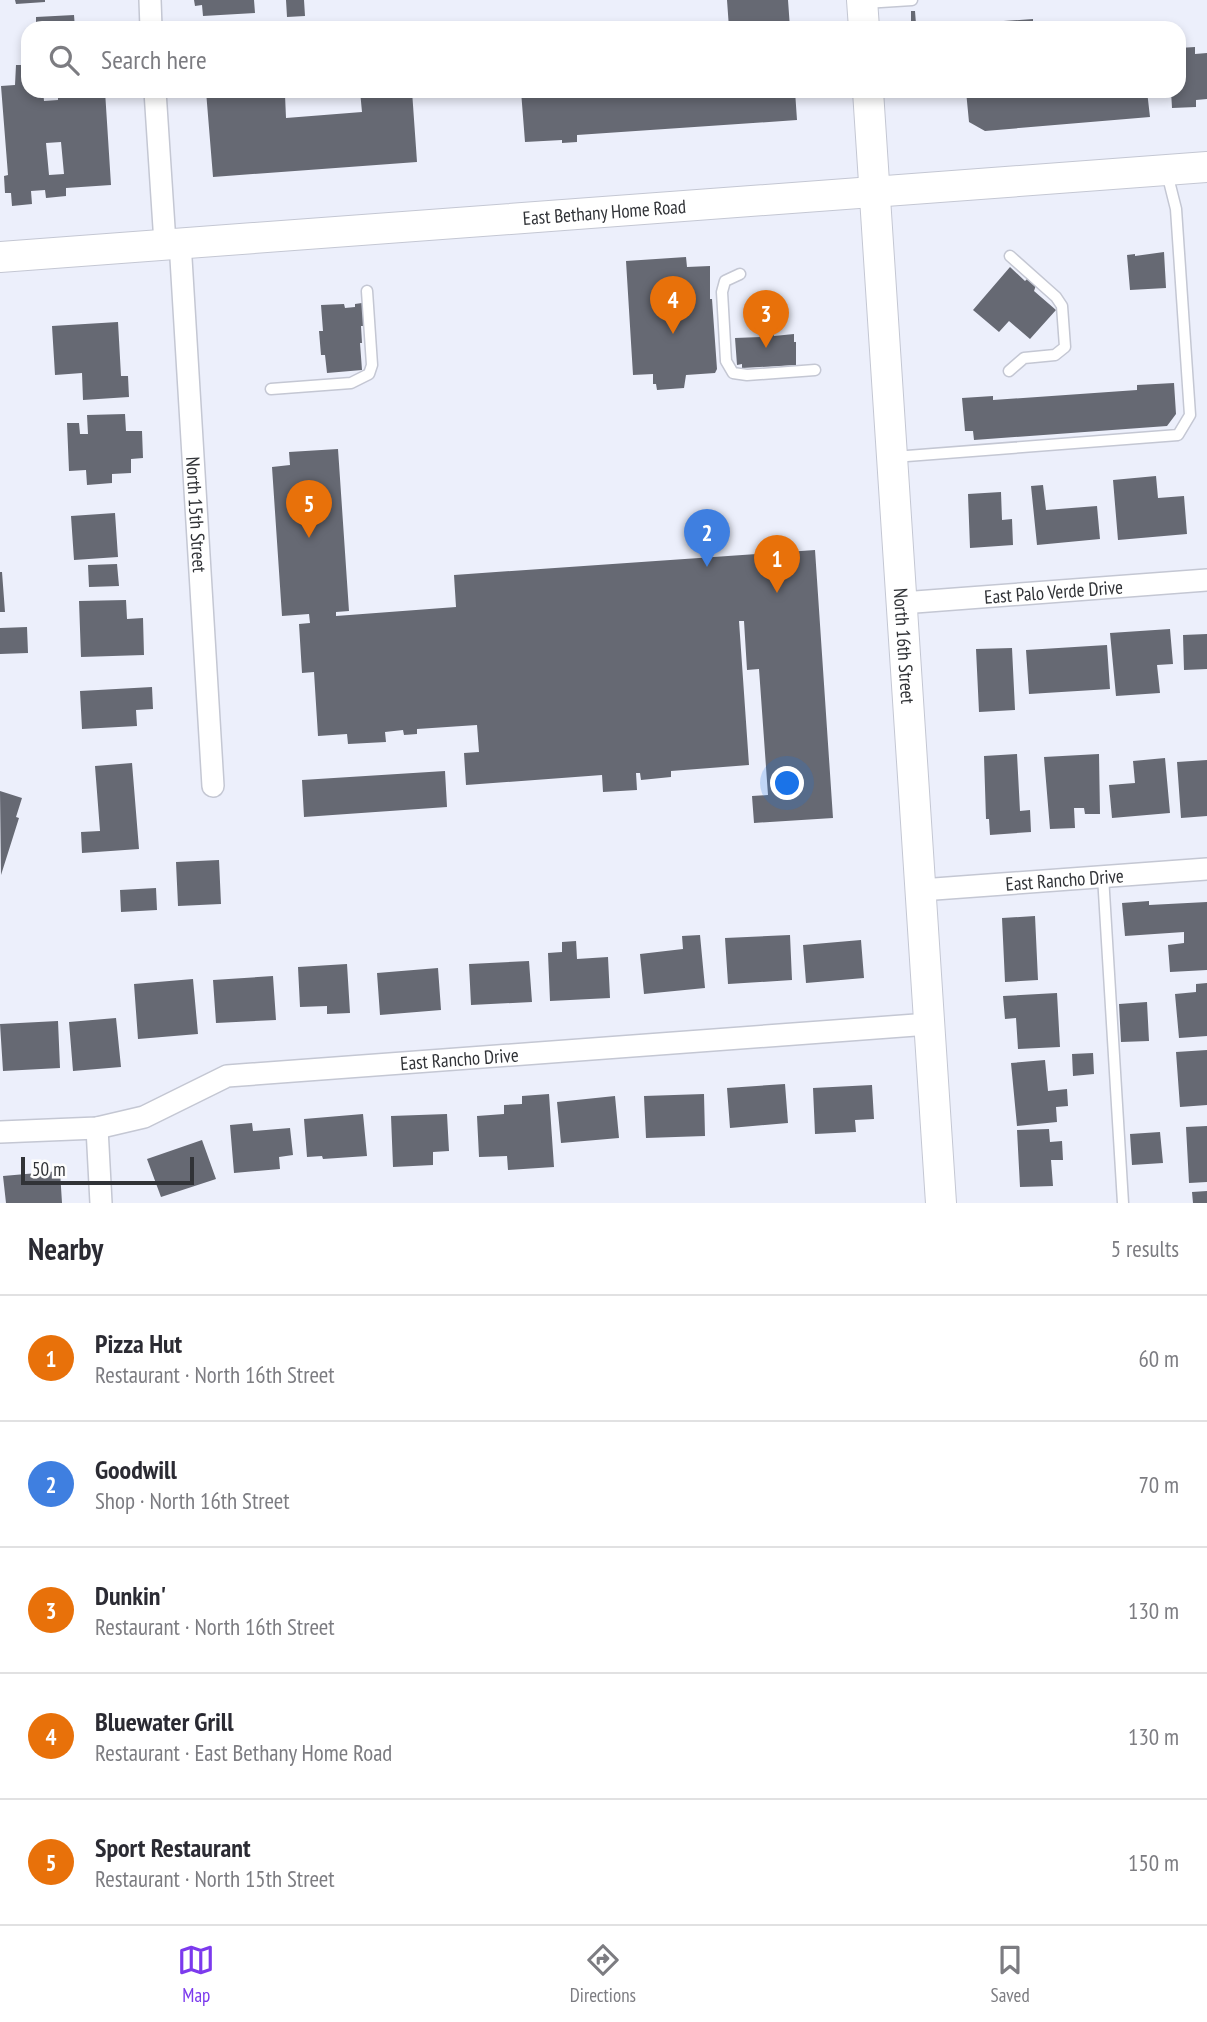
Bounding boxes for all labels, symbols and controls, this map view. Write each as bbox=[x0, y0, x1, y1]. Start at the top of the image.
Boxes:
search box bbox=[21, 21, 1186, 98]
icon: search bbox=[45, 41, 83, 79]
text: Search here bbox=[101, 43, 207, 76]
street label: East Bethany Home Road bbox=[522, 194, 687, 230]
pin: 4 bbox=[650, 276, 696, 334]
pin: 3 bbox=[743, 290, 789, 348]
street label: North 15th Street bbox=[181, 456, 212, 574]
pin: 5 bbox=[286, 480, 332, 538]
pin: 2 bbox=[684, 509, 730, 567]
pin: 1 bbox=[754, 535, 800, 593]
street label: East Palo Verde Drive bbox=[983, 574, 1124, 609]
street label: North 16th Street bbox=[889, 587, 920, 705]
your location bbox=[770, 766, 804, 800]
street label: East Rancho Drive bbox=[1005, 863, 1125, 896]
street label: East Rancho Drive bbox=[399, 1042, 520, 1075]
scale bar bbox=[21, 1154, 194, 1186]
text: 50 m bbox=[32, 1157, 66, 1181]
text: Nearby bbox=[28, 1229, 103, 1268]
text: 5 results bbox=[1111, 1234, 1179, 1263]
text: Pizza Hut bbox=[95, 1327, 182, 1360]
text: 1 bbox=[46, 1344, 57, 1373]
text: 60 m bbox=[1138, 1344, 1179, 1373]
text: Restaurant · North 16th Street bbox=[95, 1360, 335, 1389]
text: Goodwill bbox=[95, 1453, 177, 1486]
text: 2 bbox=[46, 1470, 57, 1499]
text: 70 m bbox=[1138, 1470, 1179, 1499]
text: Shop · North 16th Street bbox=[95, 1486, 290, 1515]
text: Dunkin' bbox=[95, 1579, 166, 1612]
text: 3 bbox=[46, 1596, 57, 1625]
text: 130 m bbox=[1128, 1596, 1179, 1625]
text: Restaurant · North 16th Street bbox=[95, 1612, 335, 1641]
text: Bluewater Grill bbox=[95, 1705, 234, 1738]
text: 4 bbox=[46, 1722, 57, 1751]
text: 130 m bbox=[1128, 1722, 1179, 1751]
text: Restaurant · East Bethany Home Road bbox=[95, 1738, 392, 1767]
text: Sport Restaurant bbox=[95, 1831, 251, 1864]
text: 5 bbox=[46, 1848, 57, 1877]
text: 150 m bbox=[1128, 1848, 1179, 1877]
text: Restaurant · North 15th Street bbox=[95, 1864, 335, 1893]
tab: Map bbox=[177, 1941, 215, 2007]
tab: Directions bbox=[570, 1941, 636, 2007]
tab: Saved bbox=[991, 1941, 1030, 2007]

